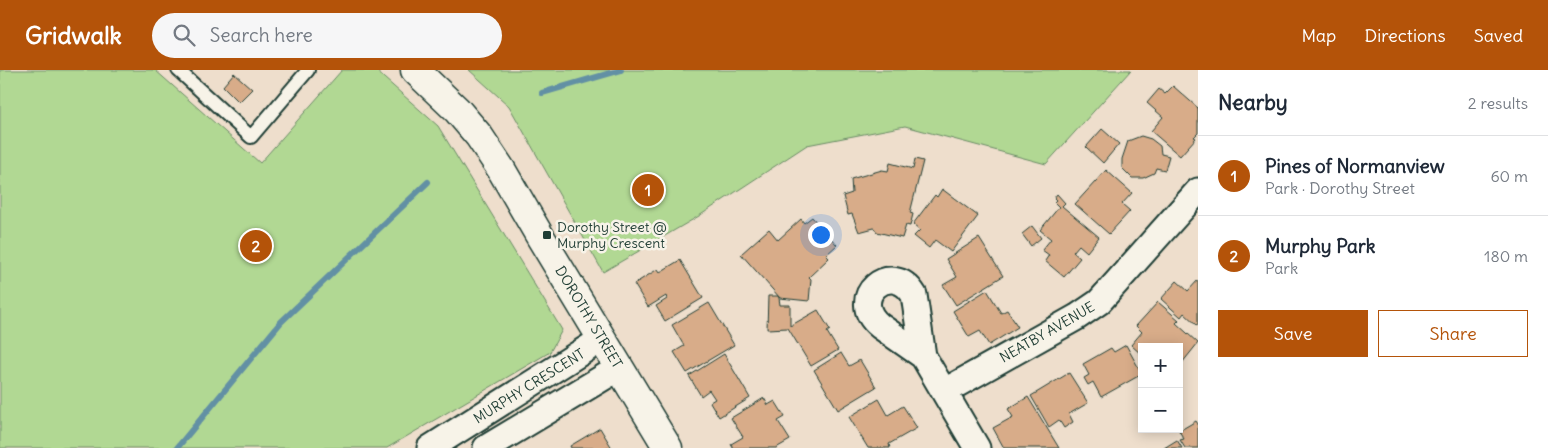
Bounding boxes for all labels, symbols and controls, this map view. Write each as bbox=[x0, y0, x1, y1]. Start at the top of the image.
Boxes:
search box bbox=[152, 13, 502, 58]
text: Gridwalk bbox=[25, 20, 122, 50]
icon: search bbox=[170, 21, 198, 49]
text: Search here bbox=[210, 23, 313, 47]
text: Map bbox=[1301, 24, 1336, 47]
text: Directions bbox=[1364, 24, 1446, 47]
text: Saved bbox=[1474, 24, 1523, 47]
text: Nearby bbox=[1218, 89, 1288, 116]
text: 2 results bbox=[1468, 93, 1528, 113]
text: Pines of Normanview bbox=[1265, 154, 1445, 178]
text: 1 bbox=[1231, 166, 1237, 186]
text: 60 m bbox=[1490, 166, 1528, 186]
pin: 1 bbox=[632, 171, 664, 209]
text: Park · Dorothy Street bbox=[1265, 178, 1415, 198]
place label: Dorothy Street @ Murphy Crescent bbox=[557, 218, 667, 252]
your location bbox=[808, 222, 834, 248]
pin: 2 bbox=[240, 227, 272, 265]
marker: Dorothy Street @ Murphy Crescent bbox=[541, 229, 553, 241]
text: Murphy Park bbox=[1265, 234, 1375, 258]
text: 2 bbox=[1230, 246, 1238, 266]
text: 180 m bbox=[1484, 246, 1528, 266]
text: Park bbox=[1265, 258, 1298, 278]
street label: DOROTHY STREET bbox=[551, 263, 627, 371]
street label: NEATBY AVENUE bbox=[996, 298, 1098, 366]
button: Save bbox=[1218, 310, 1368, 357]
button: Share bbox=[1378, 310, 1528, 357]
map controls bbox=[1138, 343, 1183, 433]
button: + bbox=[1138, 343, 1183, 388]
street label: MURPHY CRESCENT bbox=[470, 345, 588, 427]
button: − bbox=[1138, 388, 1183, 433]

